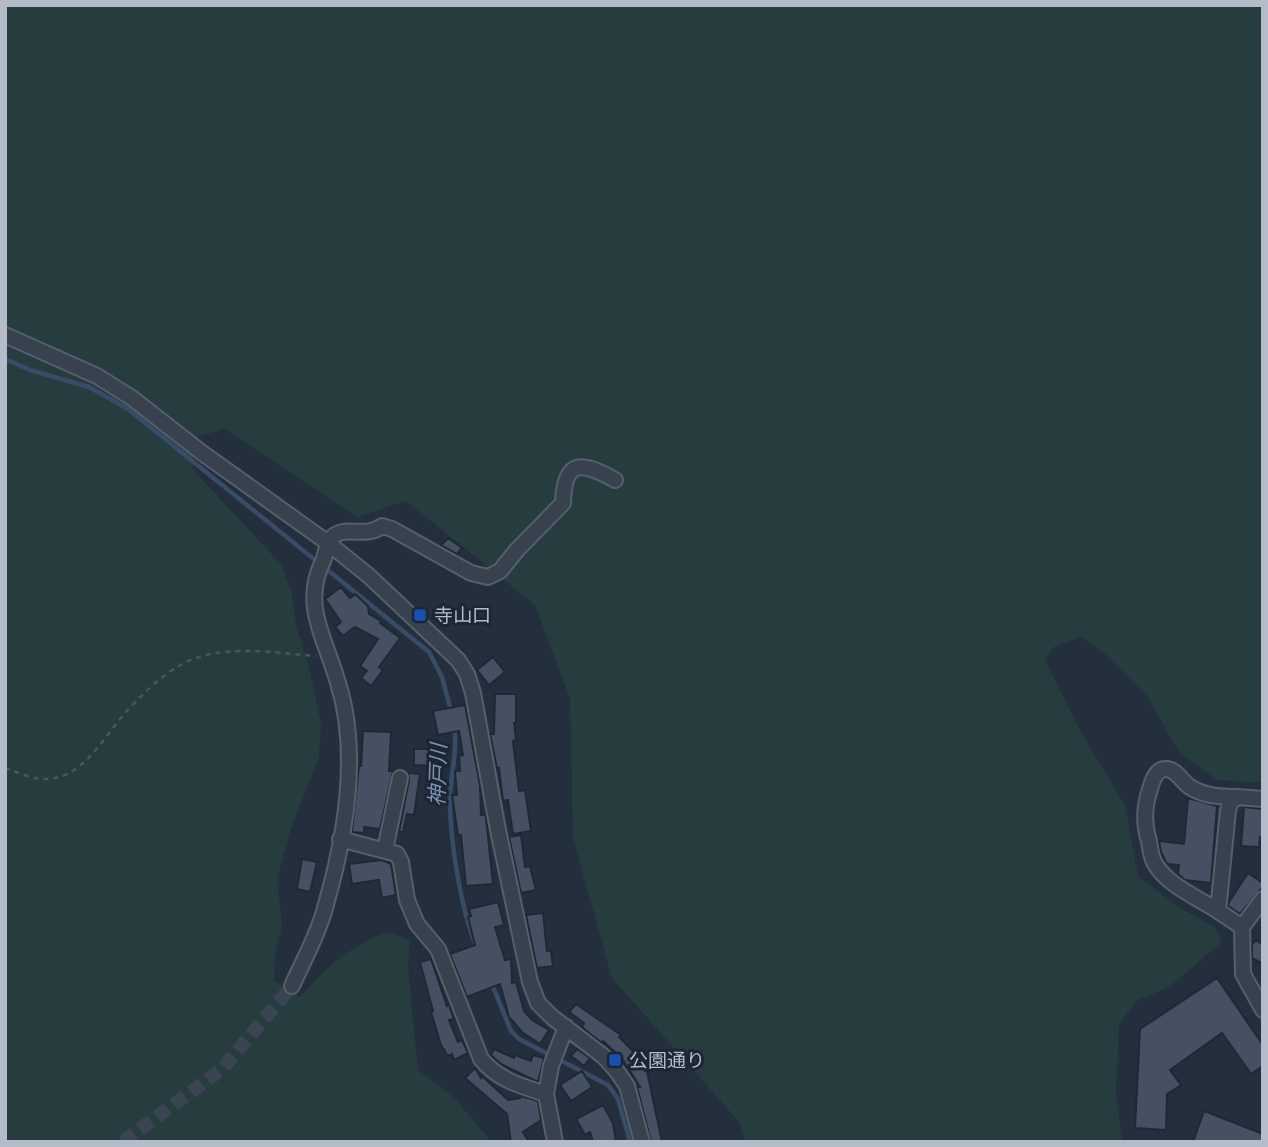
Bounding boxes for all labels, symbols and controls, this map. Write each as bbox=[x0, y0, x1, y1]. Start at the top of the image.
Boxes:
place label: 寺山口 bbox=[434, 605, 491, 626]
marker: 寺山口 bbox=[412, 607, 428, 623]
water label: 神戸川 bbox=[425, 741, 450, 807]
place label: 公園通り bbox=[629, 1050, 705, 1071]
marker: 公園通り bbox=[607, 1052, 623, 1068]

